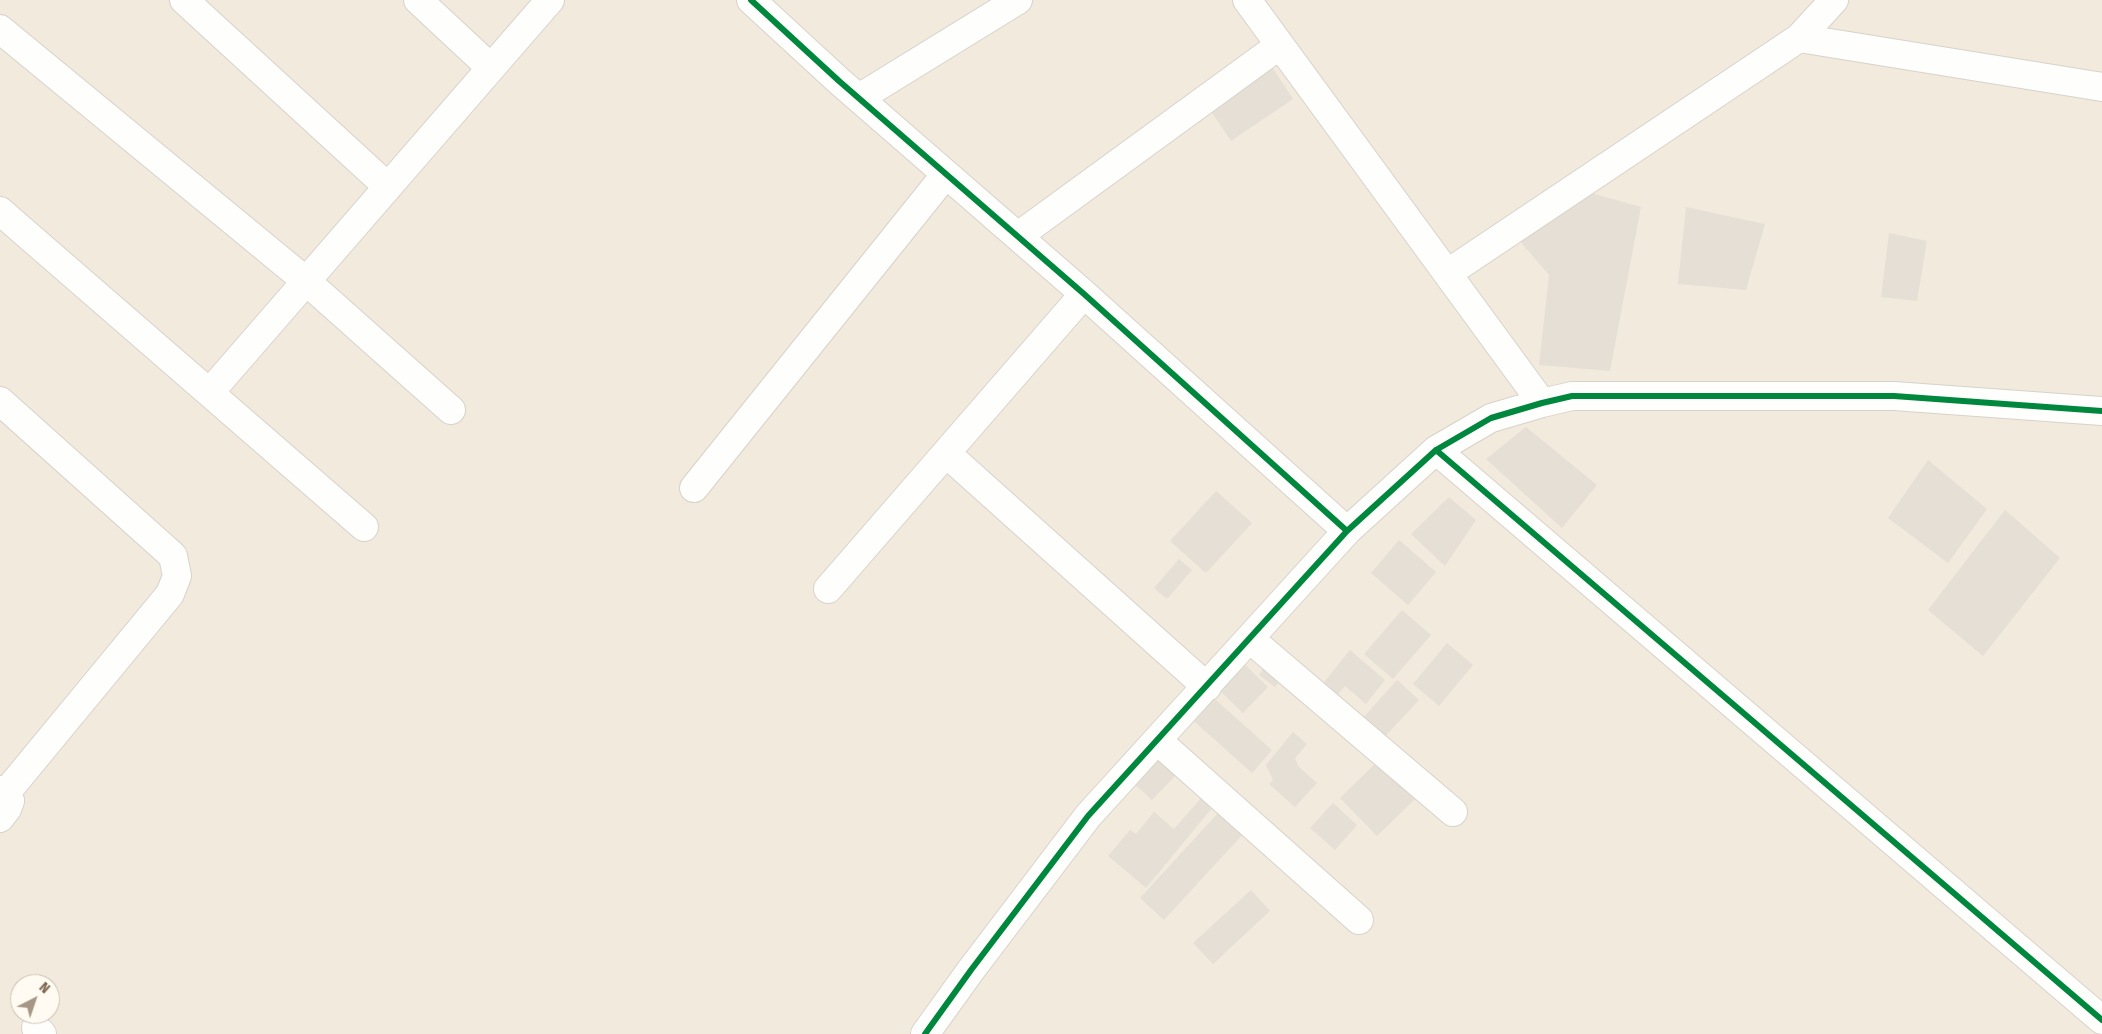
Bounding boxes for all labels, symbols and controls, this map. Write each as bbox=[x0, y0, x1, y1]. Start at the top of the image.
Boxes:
north arrow bbox=[10, 974, 60, 1024]
text: N bbox=[36, 979, 53, 997]

